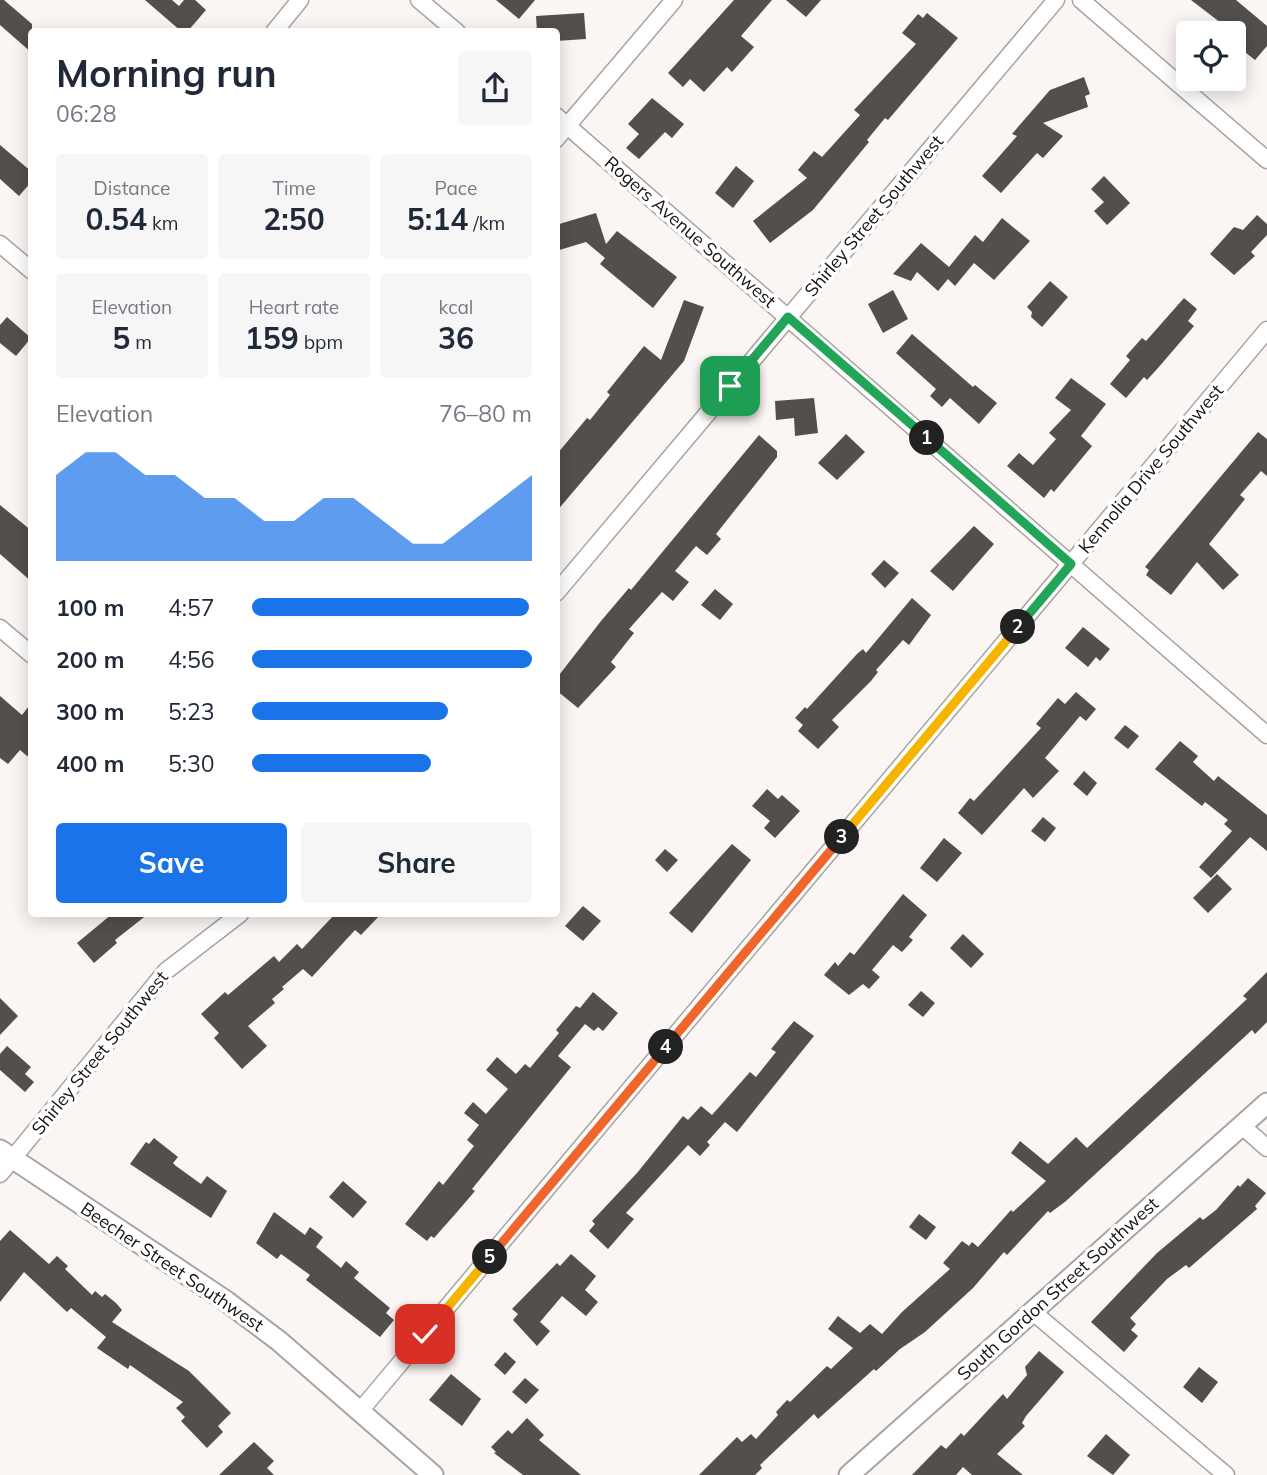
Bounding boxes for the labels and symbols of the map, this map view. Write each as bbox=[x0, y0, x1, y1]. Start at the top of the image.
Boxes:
street label: Shirley Street Southwest bbox=[799, 130, 948, 301]
street label: Rogers Avenue Southwest bbox=[600, 151, 781, 312]
pin bbox=[700, 356, 760, 416]
street label: Kennolia Drive Southwest bbox=[1073, 379, 1228, 558]
pin: 1 bbox=[909, 420, 944, 456]
pin: 2 bbox=[1000, 610, 1036, 644]
pin: 3 bbox=[824, 820, 860, 854]
street label: Shirley Street Southwest bbox=[26, 966, 173, 1139]
pin: 4 bbox=[648, 1030, 684, 1064]
street label: South Gordon Street Southwest bbox=[952, 1192, 1163, 1385]
street label: Beecher Street Southwest bbox=[76, 1197, 268, 1336]
pin: 5 bbox=[472, 1240, 508, 1274]
pin bbox=[395, 1304, 455, 1364]

